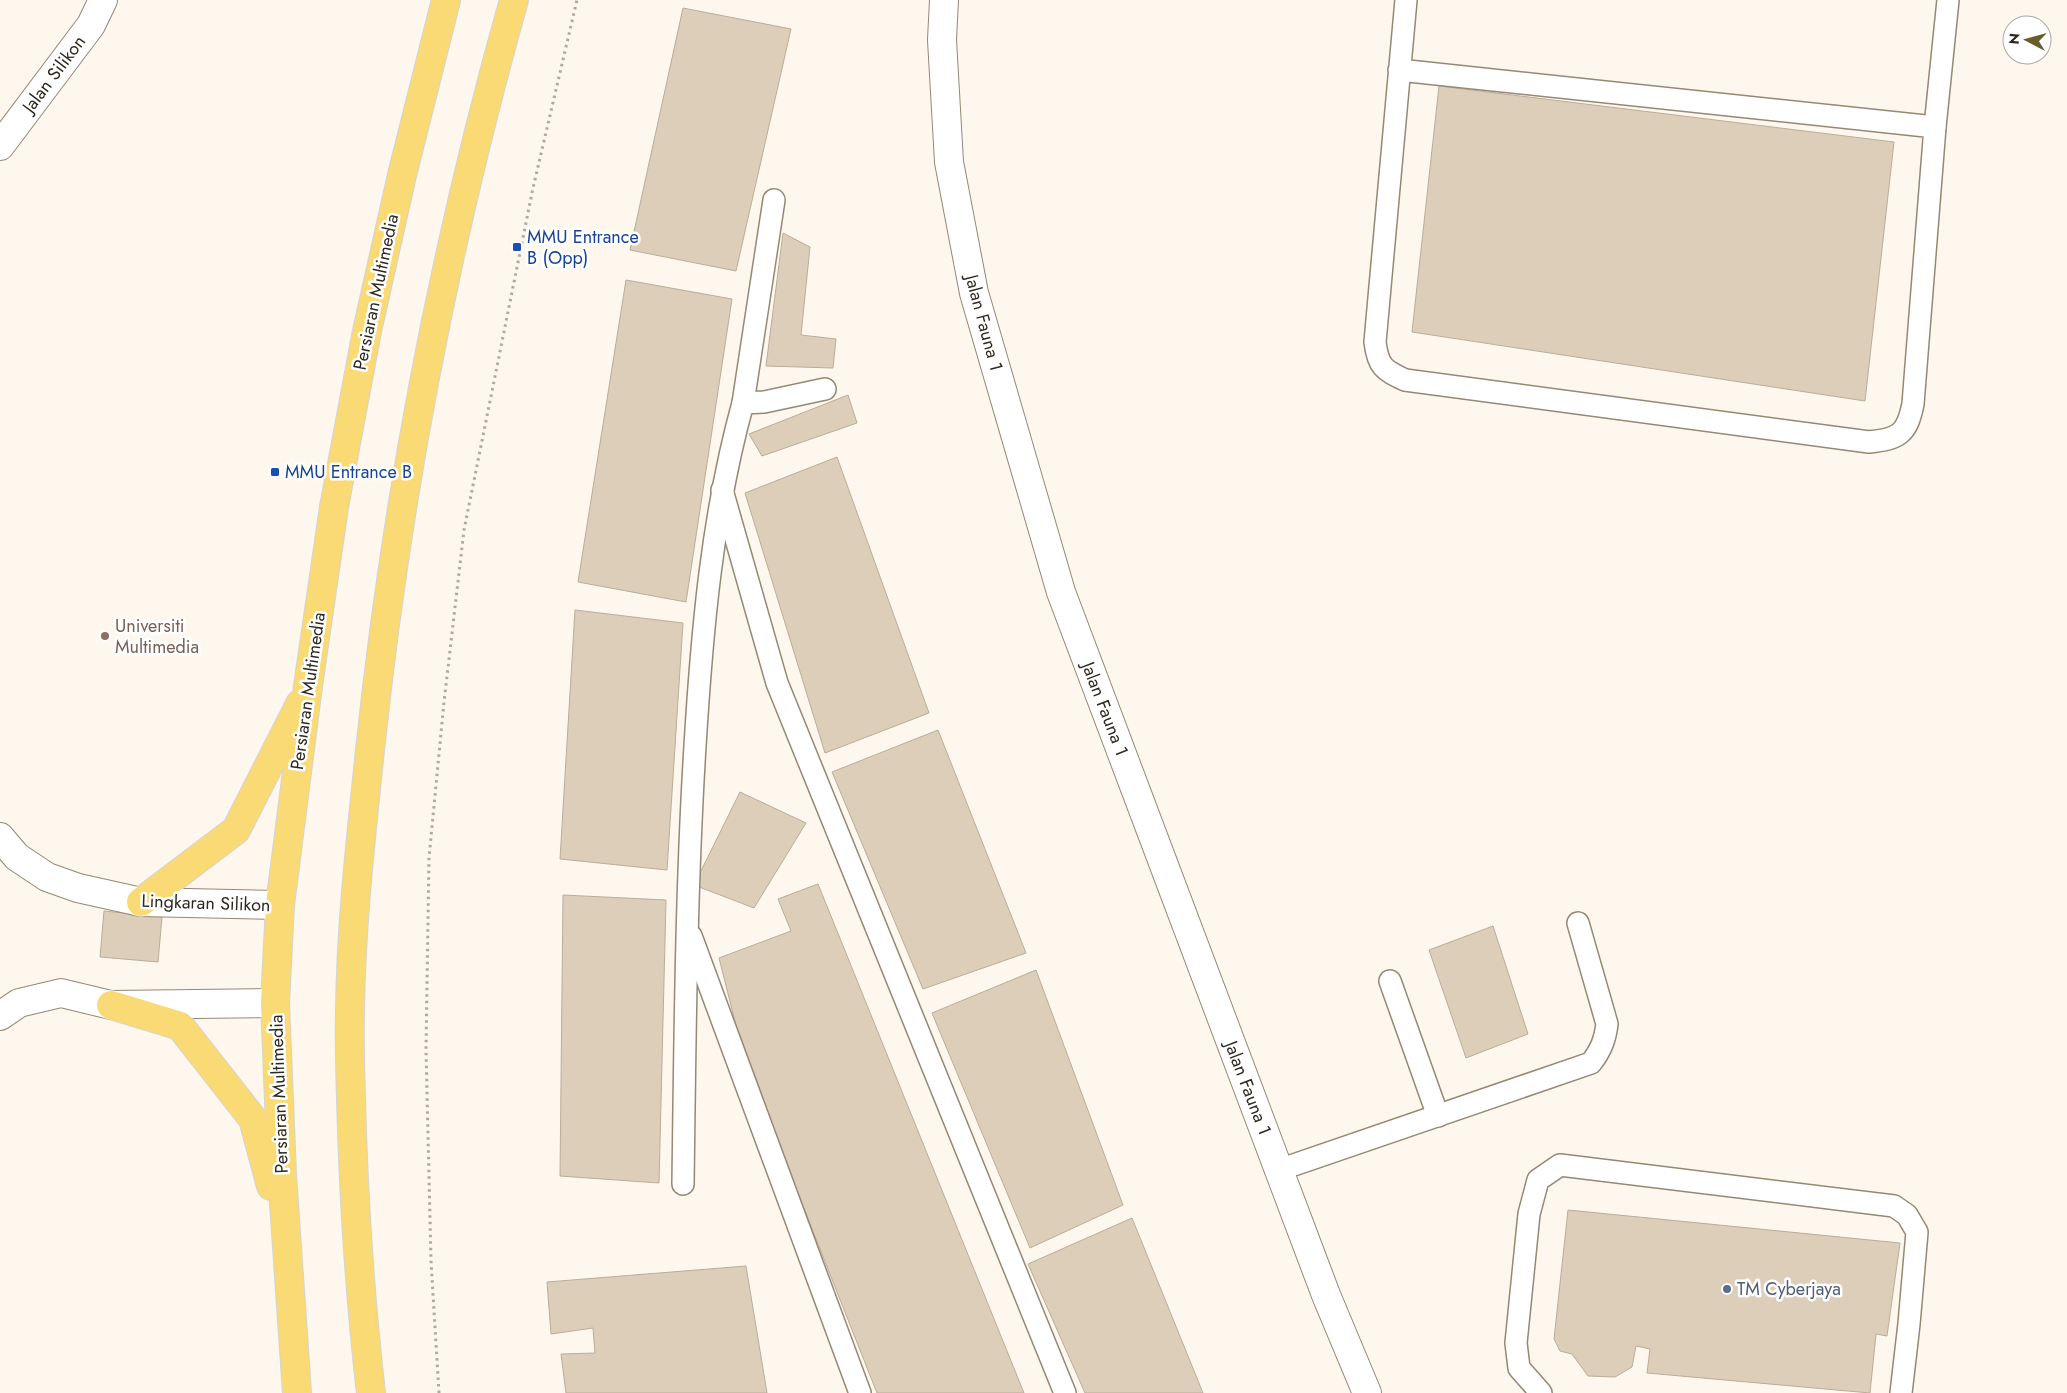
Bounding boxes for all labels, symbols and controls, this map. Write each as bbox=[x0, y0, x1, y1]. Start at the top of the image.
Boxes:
north arrow bbox=[2002, 15, 2052, 65]
street label: Jalan Silikon bbox=[15, 30, 92, 120]
text: N bbox=[2004, 32, 2025, 45]
street label: Persiaran Multimedia bbox=[347, 211, 405, 373]
place label: MMU Entrance B (Opp) bbox=[527, 224, 639, 271]
marker: MMU Entrance B (Opp) bbox=[511, 241, 523, 253]
street label: Jalan Fauna 1 bbox=[958, 270, 1009, 374]
place label: MMU Entrance B bbox=[285, 459, 412, 485]
marker: MMU Entrance B bbox=[269, 466, 281, 478]
street label: Persiaran Multimedia bbox=[284, 610, 332, 772]
place label: Universiti Multimedia bbox=[115, 613, 199, 660]
marker: Universiti Multimedia bbox=[99, 630, 111, 642]
street label: Jalan Fauna 1 bbox=[1074, 656, 1135, 760]
street label: Lingkaran Silikon bbox=[141, 888, 271, 918]
street label: Persiaran Multimedia bbox=[263, 1014, 295, 1174]
street label: Jalan Fauna 1 bbox=[1217, 1035, 1278, 1139]
place label: TM Cyberjaya bbox=[1737, 1276, 1841, 1302]
marker: TM Cyberjaya bbox=[1721, 1283, 1733, 1295]

